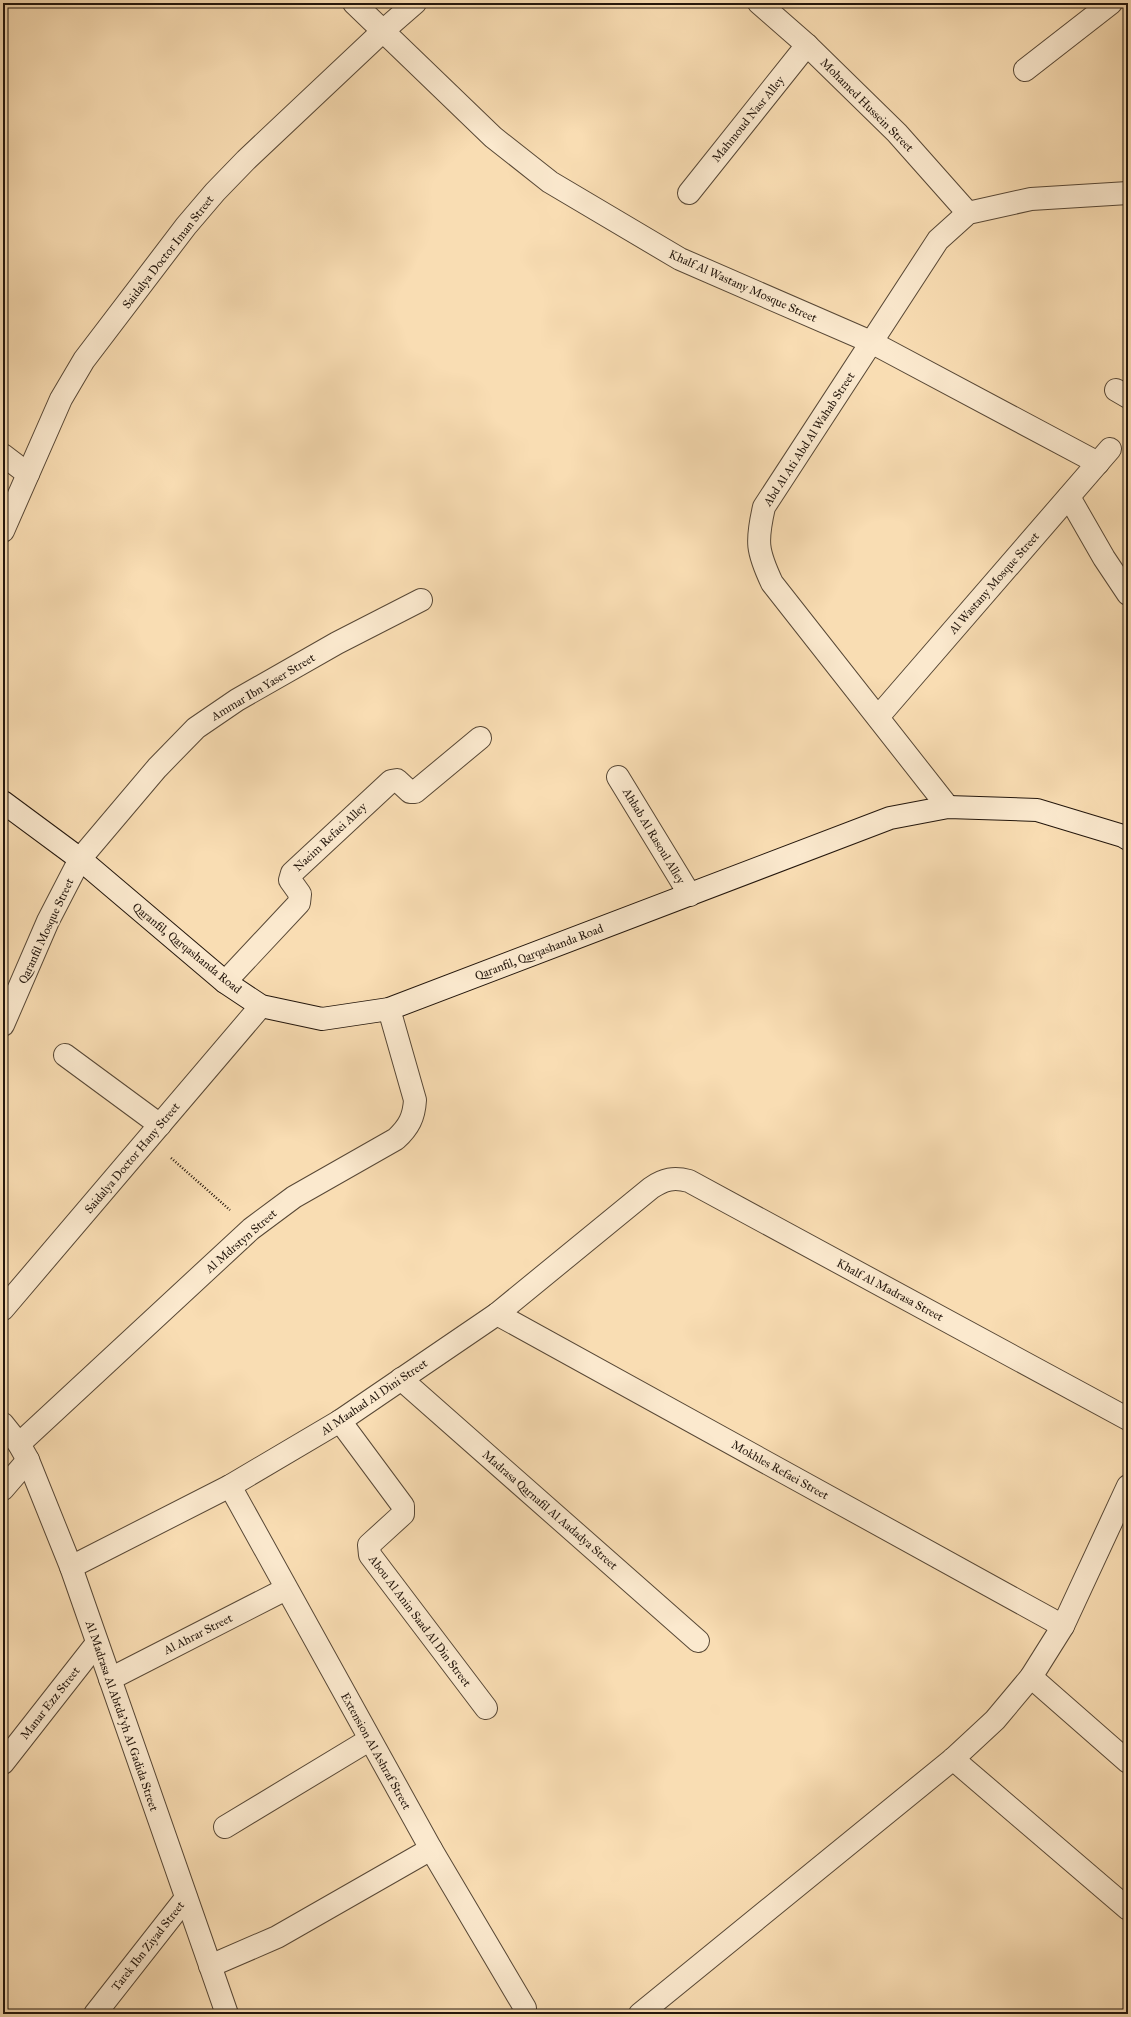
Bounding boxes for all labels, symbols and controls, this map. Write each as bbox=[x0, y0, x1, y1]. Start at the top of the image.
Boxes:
street label: Mohamed Hussein Street bbox=[817, 55, 917, 155]
street label: Mahmoud Nasr Alley bbox=[709, 73, 787, 165]
street label: Saidalya Doctor Iman Street bbox=[119, 192, 217, 311]
street label: Khalf Al Wastany Mosque Street bbox=[666, 247, 820, 326]
street label: Abd Al Ati Abd Al Wahab Street bbox=[760, 369, 858, 509]
street label: Al Wastany Mosque Street bbox=[945, 529, 1043, 638]
street label: Ammar Ibn Yaser Street bbox=[208, 650, 318, 724]
street label: Ahbab Al Rasoul Alley bbox=[619, 785, 688, 887]
street label: Naeim Refaei Alley bbox=[291, 799, 370, 874]
street label: Qaranfil Mosque Street bbox=[15, 875, 78, 986]
street label: Qaranfil, Qarqashanda Road bbox=[129, 900, 244, 997]
street label: Qaranfil, Qarqashanda Road bbox=[473, 921, 605, 984]
street label: Saidalya Doctor Hany Street bbox=[81, 1099, 183, 1216]
street label: Al Mdrstyn Street bbox=[202, 1206, 280, 1276]
street label: Khalf Al Madrasa Street bbox=[834, 1256, 946, 1324]
street label: Al Maahad Al Dini Street bbox=[317, 1356, 431, 1438]
street label: Mokhles Refaei Street bbox=[729, 1437, 832, 1503]
street label: Madrasa Qarnafil Al Aadadya Street bbox=[480, 1447, 621, 1573]
street label: Abou Al Anin Saad Al Din Street bbox=[365, 1552, 475, 1690]
street label: Al Ahrar Street bbox=[160, 1610, 235, 1658]
street label: Al Madrasa Al Abtda'yh Al Gadida Street bbox=[82, 1618, 161, 1814]
street label: Manar Ezz Street bbox=[17, 1663, 83, 1742]
street label: Extension Al Ashraf Street bbox=[338, 1690, 414, 1813]
street label: Tarek Ibn Ziyad Street bbox=[109, 1898, 188, 1994]

